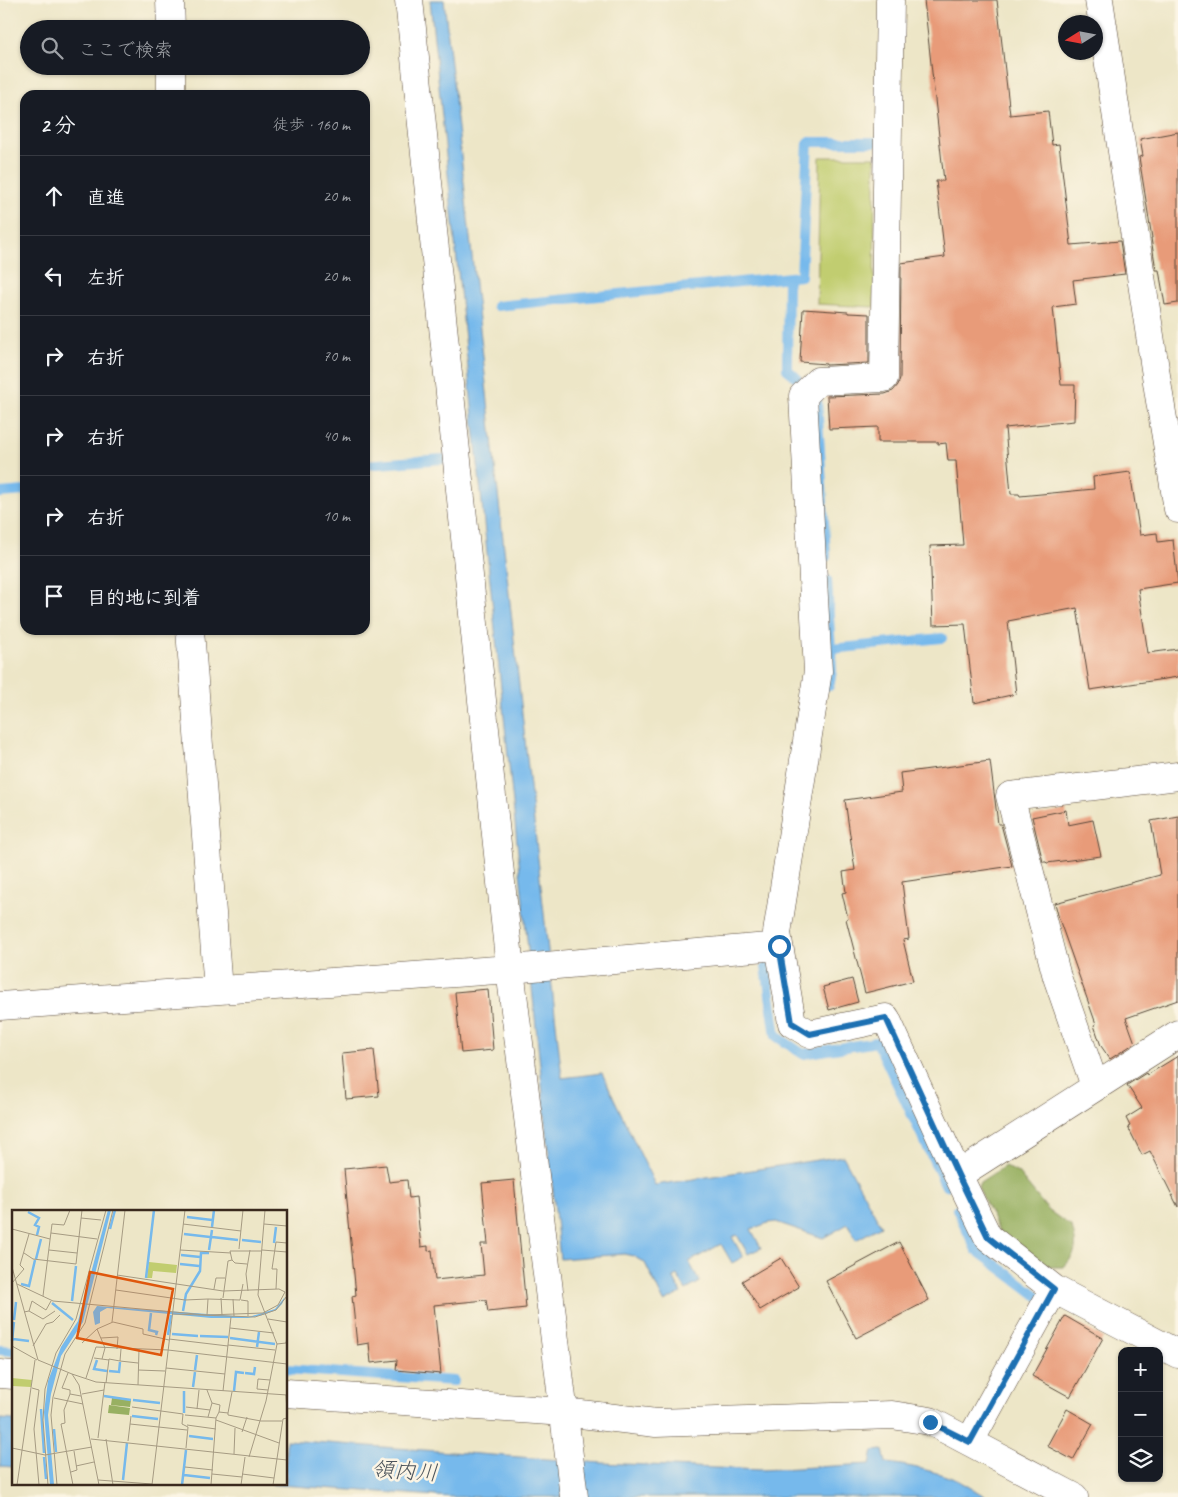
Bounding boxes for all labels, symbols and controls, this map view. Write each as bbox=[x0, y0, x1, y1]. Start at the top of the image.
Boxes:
north arrow bbox=[1058, 15, 1103, 60]
search box bbox=[20, 20, 370, 75]
icon: search bbox=[38, 34, 66, 62]
text: ここで検索 bbox=[78, 38, 173, 62]
text: 2 分 bbox=[40, 112, 76, 138]
text: 徒歩 · 160 m bbox=[273, 115, 350, 135]
icon: ahead bbox=[40, 182, 68, 210]
text: 直進 bbox=[87, 186, 125, 210]
text: 20 m bbox=[323, 186, 350, 206]
icon: left bbox=[40, 262, 68, 290]
text: 左折 bbox=[87, 266, 125, 290]
text: 20 m bbox=[323, 266, 350, 286]
icon: right bbox=[40, 342, 68, 370]
text: 右折 bbox=[87, 346, 125, 370]
text: 70 m bbox=[323, 346, 350, 366]
icon: right bbox=[40, 422, 68, 450]
text: 右折 bbox=[87, 426, 125, 450]
text: 40 m bbox=[323, 426, 350, 446]
icon: right bbox=[40, 502, 68, 530]
text: 右折 bbox=[87, 506, 125, 530]
text: 10 m bbox=[323, 506, 350, 526]
icon: arrive bbox=[40, 582, 68, 610]
text: 目的地に到着 bbox=[87, 586, 201, 610]
route start bbox=[768, 935, 791, 958]
inset map bbox=[12, 1210, 288, 1484]
map controls bbox=[1118, 1347, 1163, 1482]
button: + bbox=[1118, 1347, 1163, 1392]
button: − bbox=[1118, 1392, 1163, 1437]
route end bbox=[919, 1411, 942, 1434]
button: layers bbox=[1118, 1437, 1163, 1482]
water label: 領内川 bbox=[371, 1455, 439, 1487]

